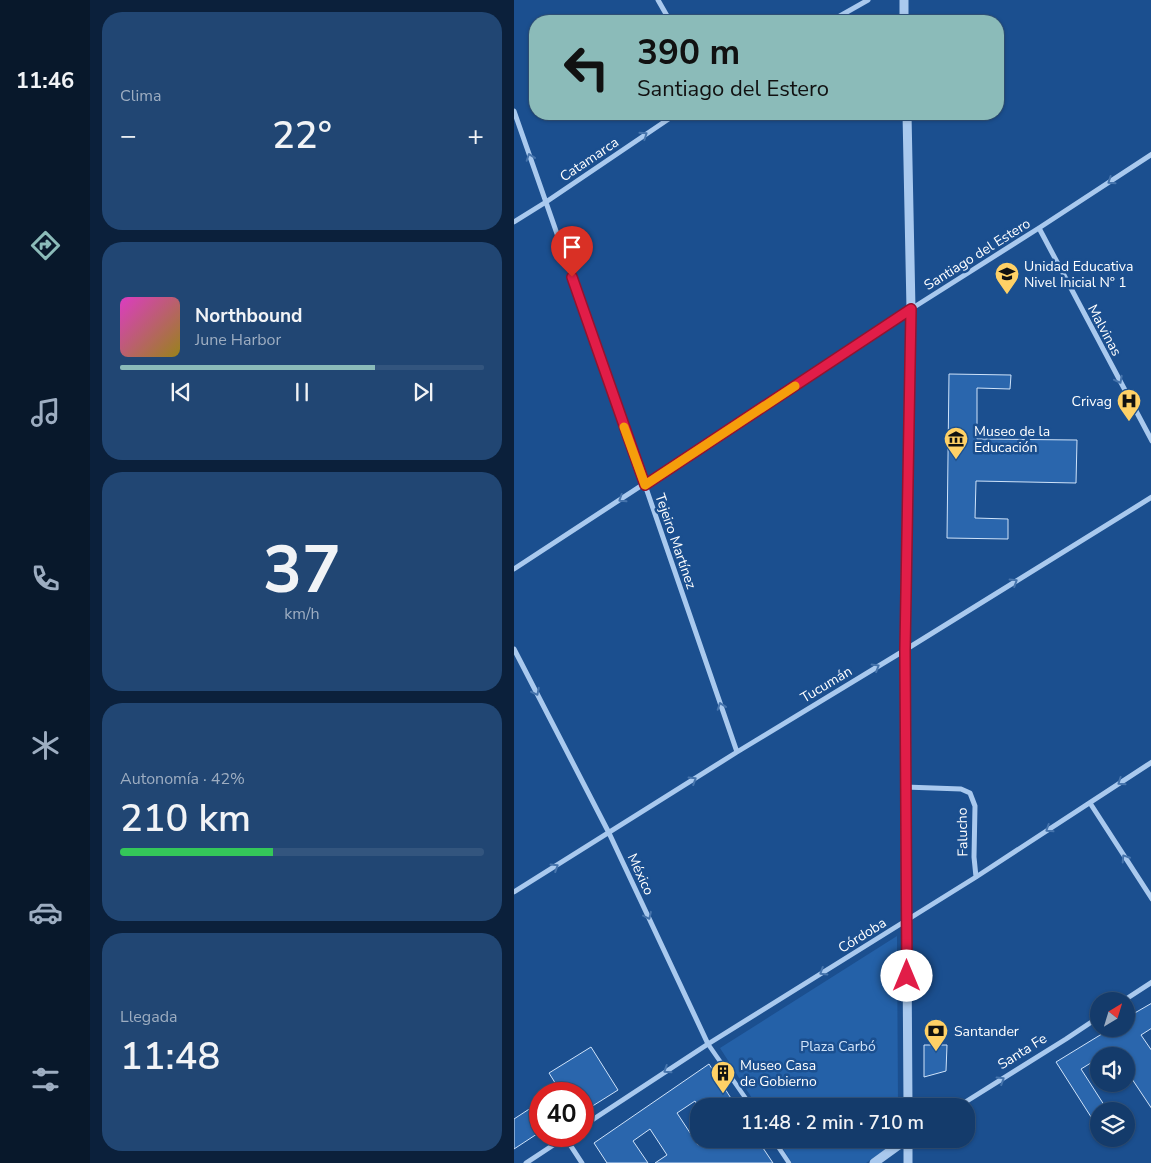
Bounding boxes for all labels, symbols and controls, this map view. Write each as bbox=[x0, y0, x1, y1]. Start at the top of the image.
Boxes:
text: 390 m bbox=[637, 29, 740, 76]
icon: left bbox=[554, 35, 619, 100]
text: 11:46 bbox=[16, 66, 74, 96]
text: Santiago del Estero bbox=[637, 74, 829, 104]
text: Clima bbox=[120, 85, 161, 107]
text: 22° bbox=[272, 110, 332, 161]
text: − bbox=[120, 117, 137, 155]
text: + bbox=[467, 117, 484, 155]
one-way arrow bbox=[638, 132, 648, 141]
street label: Catamarca bbox=[556, 133, 622, 186]
one-way arrow bbox=[526, 153, 536, 161]
one-way arrow bbox=[1107, 174, 1116, 184]
street label: Santiago del Estero bbox=[920, 214, 1034, 295]
pin bbox=[551, 226, 593, 277]
icon: directions bbox=[28, 228, 63, 263]
icon: arrive bbox=[558, 233, 586, 261]
place label: Unidad Educativa Nivel Inicial Nº 1 bbox=[1024, 257, 1133, 292]
school or university icon: Unidad Educativa Nivel Inicial Nº 1 bbox=[994, 261, 1020, 295]
street label: Malvinas bbox=[1083, 301, 1126, 360]
text: Northbound bbox=[195, 303, 302, 329]
text: June Harbor bbox=[195, 329, 281, 351]
one-way arrow bbox=[1113, 374, 1123, 383]
icon: previous bbox=[167, 378, 195, 406]
icon: pause bbox=[288, 378, 316, 406]
icon: next bbox=[409, 378, 437, 406]
hospital icon: Crivag bbox=[1116, 388, 1142, 422]
place label: Crivag bbox=[1072, 392, 1112, 411]
icon: music bbox=[28, 395, 63, 430]
place label: Museo de la Educación bbox=[974, 422, 1050, 457]
museum icon: Museo de la Educación bbox=[943, 426, 969, 460]
street label: Tejeiro Martínez bbox=[650, 491, 701, 592]
one-way arrow bbox=[618, 493, 627, 503]
text: 37 bbox=[263, 526, 341, 615]
icon: phone bbox=[28, 561, 63, 596]
one-way arrow bbox=[1009, 578, 1018, 588]
text: km/h bbox=[284, 603, 320, 625]
street label: Tucumán bbox=[797, 662, 856, 707]
one-way arrow bbox=[870, 664, 879, 674]
one-way arrow bbox=[530, 687, 540, 696]
one-way arrow bbox=[717, 702, 727, 711]
icon: climate bbox=[28, 728, 63, 763]
text: Autonomía · 42% bbox=[120, 768, 245, 790]
one-way arrow bbox=[1117, 776, 1126, 785]
one-way arrow bbox=[687, 777, 696, 786]
text: 210 km bbox=[120, 793, 251, 844]
street label: Falucho bbox=[953, 807, 972, 857]
one-way arrow bbox=[1045, 823, 1055, 832]
street label: México bbox=[623, 850, 659, 898]
one-way arrow bbox=[1122, 854, 1131, 863]
one-way arrow bbox=[550, 863, 559, 873]
icon: car bbox=[28, 895, 63, 930]
one-way arrow bbox=[642, 911, 652, 920]
street label: Córdoba bbox=[835, 913, 890, 958]
position arrow bbox=[880, 949, 932, 1001]
one-way arrow bbox=[819, 966, 828, 976]
north arrow bbox=[1090, 992, 1135, 1038]
map controls bbox=[1090, 992, 1135, 1147]
text: Llegada bbox=[120, 1006, 178, 1028]
bank icon: Santander bbox=[923, 1018, 949, 1052]
place label: Santander bbox=[954, 1022, 1019, 1041]
street label: Santa Fe bbox=[994, 1029, 1051, 1074]
text: 11:48 bbox=[120, 1031, 220, 1082]
park label: Plaza Carbó bbox=[800, 1037, 876, 1056]
button: sound bbox=[1090, 1047, 1135, 1092]
place label: Museo Casa de Gobierno bbox=[740, 1056, 817, 1091]
building icon: Museo Casa de Gobierno bbox=[710, 1060, 736, 1094]
icon: filters bbox=[28, 1062, 63, 1097]
one-way arrow bbox=[663, 1064, 672, 1074]
one-way arrow bbox=[995, 1077, 1004, 1087]
speed limit sign: 40 bbox=[529, 1082, 594, 1147]
button: layers bbox=[1090, 1102, 1135, 1147]
text: 11:48 · 2 min · 710 m bbox=[741, 1110, 924, 1136]

